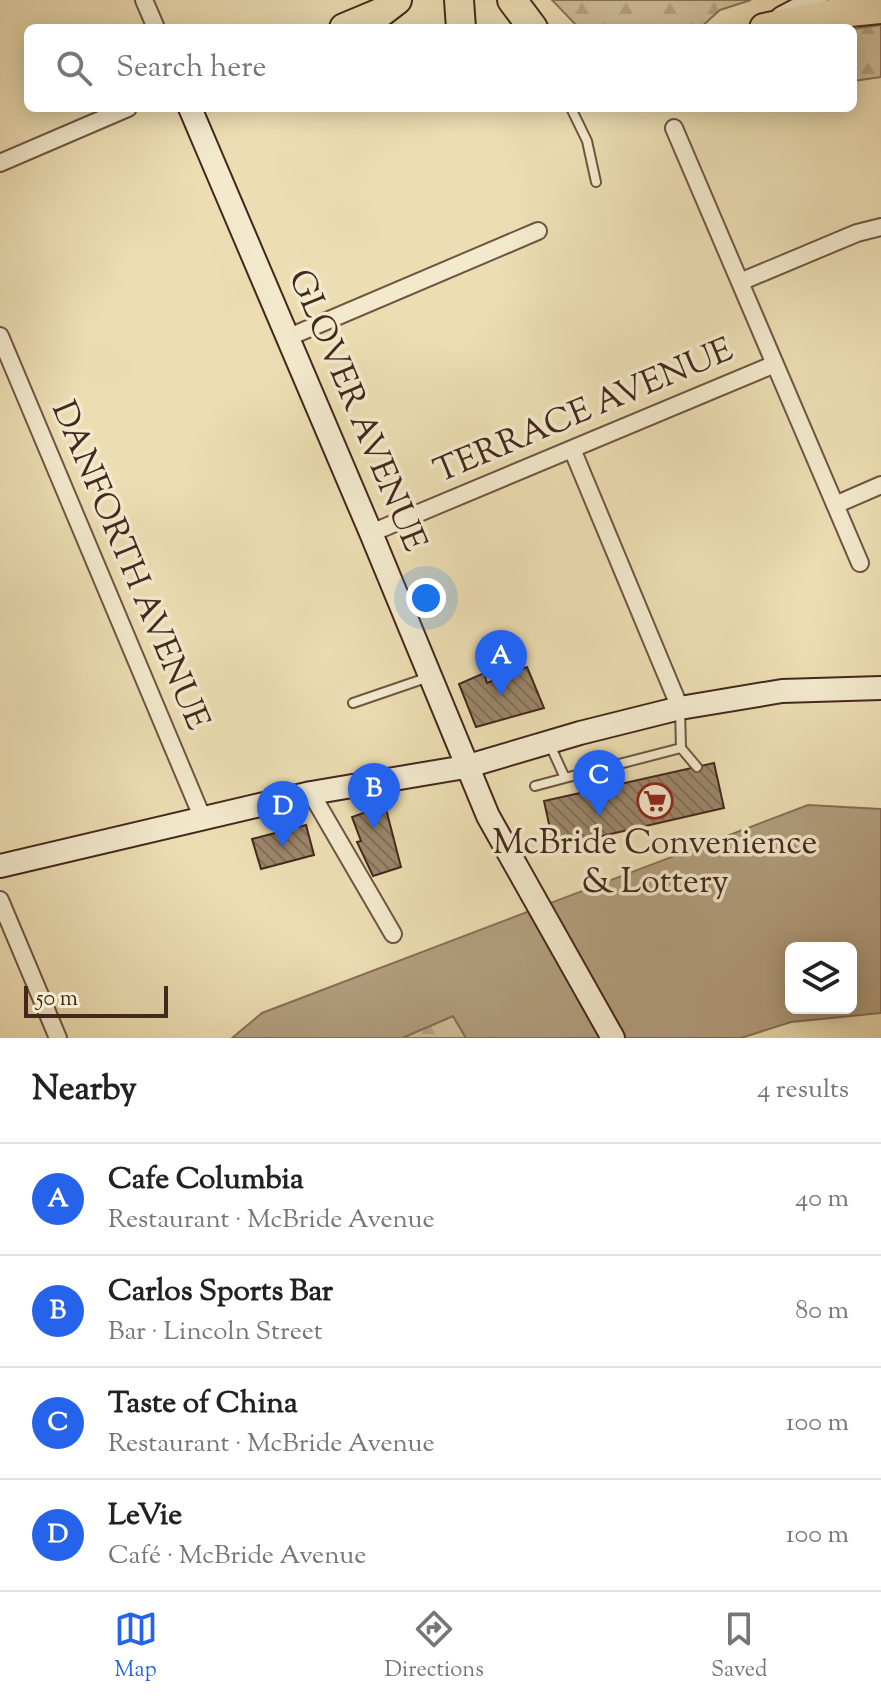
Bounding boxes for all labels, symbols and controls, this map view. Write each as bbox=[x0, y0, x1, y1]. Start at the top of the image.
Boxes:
search box bbox=[24, 24, 857, 112]
icon: search bbox=[52, 46, 96, 90]
text: Search here bbox=[116, 47, 266, 90]
street label: GLOVER AVENUE bbox=[274, 262, 438, 560]
street label: TERRACE AVENUE bbox=[427, 327, 741, 497]
street label: DANFORTH AVENUE bbox=[37, 394, 221, 738]
your location bbox=[406, 578, 446, 618]
pin: A bbox=[475, 630, 527, 696]
pin: C bbox=[573, 750, 625, 816]
pin: B bbox=[348, 763, 400, 829]
pin: D bbox=[257, 781, 309, 847]
supermarket icon: McBride Convenience & Lottery bbox=[636, 782, 674, 820]
place label: McBride Convenience & Lottery bbox=[493, 820, 817, 908]
map controls bbox=[785, 942, 857, 1014]
button: layers bbox=[785, 942, 857, 1014]
scale bar bbox=[24, 982, 168, 1018]
text: 50 m bbox=[36, 984, 78, 1016]
text: Nearby bbox=[32, 1066, 137, 1115]
text: 4 results bbox=[757, 1072, 849, 1109]
text: Cafe Columbia bbox=[108, 1159, 304, 1202]
text: A bbox=[47, 1181, 69, 1218]
text: 40 m bbox=[795, 1181, 849, 1218]
text: Restaurant · McBride Avenue bbox=[108, 1202, 435, 1239]
text: Carlos Sports Bar bbox=[108, 1271, 333, 1314]
text: B bbox=[50, 1293, 66, 1330]
text: 80 m bbox=[795, 1293, 849, 1330]
text: Bar · Lincoln Street bbox=[108, 1314, 323, 1351]
text: Taste of China bbox=[108, 1383, 298, 1426]
text: C bbox=[48, 1405, 68, 1442]
text: 100 m bbox=[786, 1405, 849, 1442]
text: Restaurant · McBride Avenue bbox=[108, 1426, 435, 1463]
text: LeVie bbox=[108, 1495, 182, 1538]
text: D bbox=[48, 1517, 68, 1554]
text: 100 m bbox=[786, 1517, 849, 1554]
text: Café · McBride Avenue bbox=[108, 1538, 366, 1575]
tab: Map bbox=[114, 1607, 158, 1687]
tab: Directions bbox=[385, 1607, 484, 1687]
tab: Saved bbox=[711, 1607, 767, 1687]

